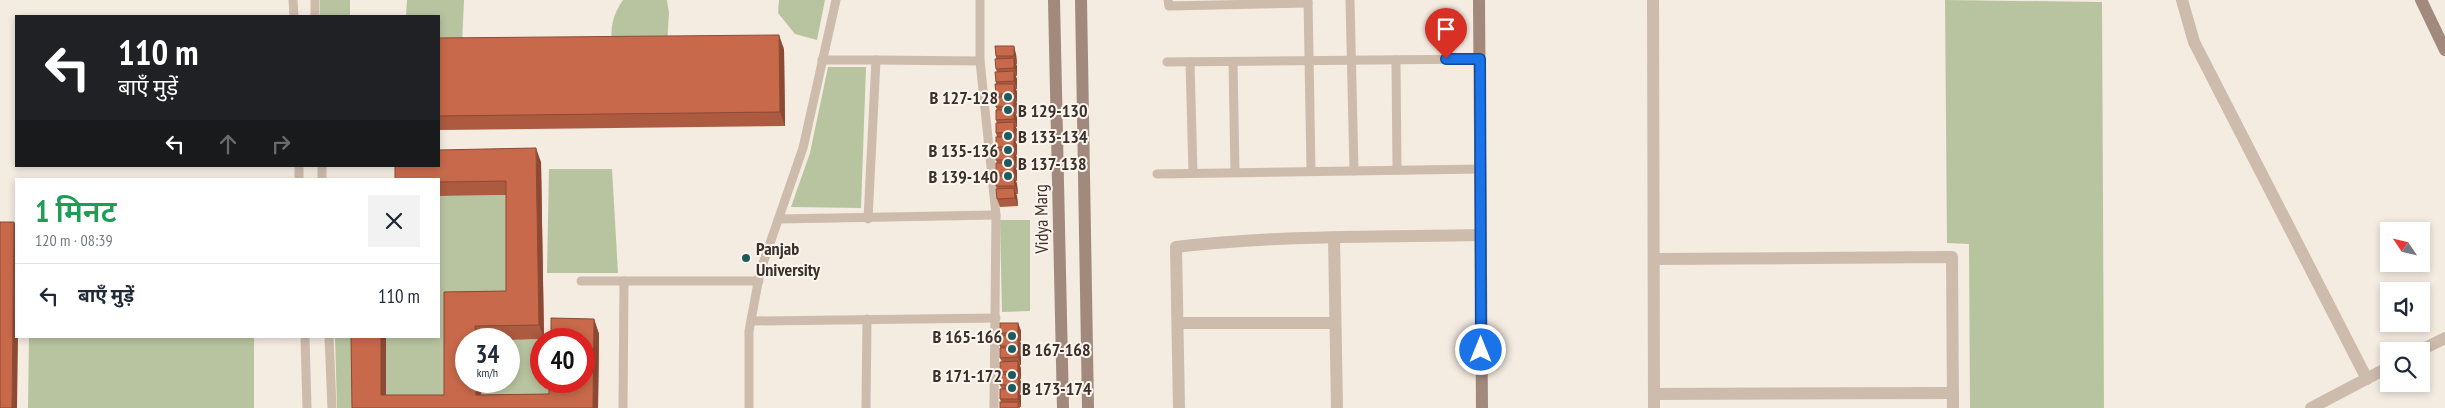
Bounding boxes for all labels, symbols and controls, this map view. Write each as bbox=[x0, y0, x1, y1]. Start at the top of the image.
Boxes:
pin bbox=[1425, 8, 1467, 59]
icon: arrive bbox=[1432, 15, 1460, 43]
text: 110 m bbox=[118, 29, 199, 75]
icon: left bbox=[35, 35, 100, 100]
text: बाएँ मुड़ें bbox=[118, 73, 178, 101]
place label: B 127-128 bbox=[929, 86, 998, 109]
marker: B 127-128 bbox=[1002, 91, 1014, 103]
place label: B 129-130 bbox=[1018, 99, 1088, 122]
marker: B 129-130 bbox=[1002, 104, 1014, 116]
place label: B 133-134 bbox=[1018, 125, 1088, 148]
icon: left bbox=[161, 130, 189, 158]
icon: ahead bbox=[214, 130, 242, 158]
icon: right bbox=[267, 130, 295, 158]
marker: B 133-134 bbox=[1002, 130, 1014, 142]
place label: B 135-136 bbox=[929, 139, 998, 162]
marker: B 135-136 bbox=[1002, 144, 1014, 156]
place label: B 137-138 bbox=[1018, 152, 1087, 175]
marker: B 137-138 bbox=[1002, 157, 1014, 169]
place label: B 139-140 bbox=[929, 165, 998, 188]
marker: B 139-140 bbox=[1002, 170, 1014, 182]
street label: Vidya Marg bbox=[1029, 184, 1053, 255]
text: 1 मिनट bbox=[35, 191, 116, 230]
button: close bbox=[368, 195, 420, 247]
north arrow bbox=[2380, 222, 2430, 272]
map controls bbox=[2380, 222, 2430, 392]
text: 120 m · 08:39 bbox=[35, 230, 113, 250]
place label: Panjab University bbox=[756, 237, 821, 281]
marker: Panjab University bbox=[740, 252, 752, 264]
icon: left bbox=[35, 282, 63, 310]
button: sound bbox=[2380, 282, 2430, 332]
text: बाएँ मुड़ें bbox=[78, 283, 134, 307]
text: 110 m bbox=[378, 284, 420, 308]
position arrow bbox=[1454, 323, 1506, 375]
place label: B 165-166 bbox=[933, 325, 1002, 348]
speed limit sign: 40 bbox=[530, 328, 595, 393]
marker: B 165-166 bbox=[1006, 330, 1018, 342]
text: 34 bbox=[476, 338, 499, 370]
place label: B 167-168 bbox=[1022, 338, 1091, 361]
button: search bbox=[2380, 342, 2430, 392]
marker: B 167-168 bbox=[1006, 343, 1018, 355]
place label: B 171-172 bbox=[933, 364, 1002, 387]
text: km/h bbox=[477, 365, 498, 380]
marker: B 171-172 bbox=[1006, 369, 1018, 381]
place label: B 173-174 bbox=[1022, 377, 1092, 400]
marker: B 173-174 bbox=[1006, 382, 1018, 394]

